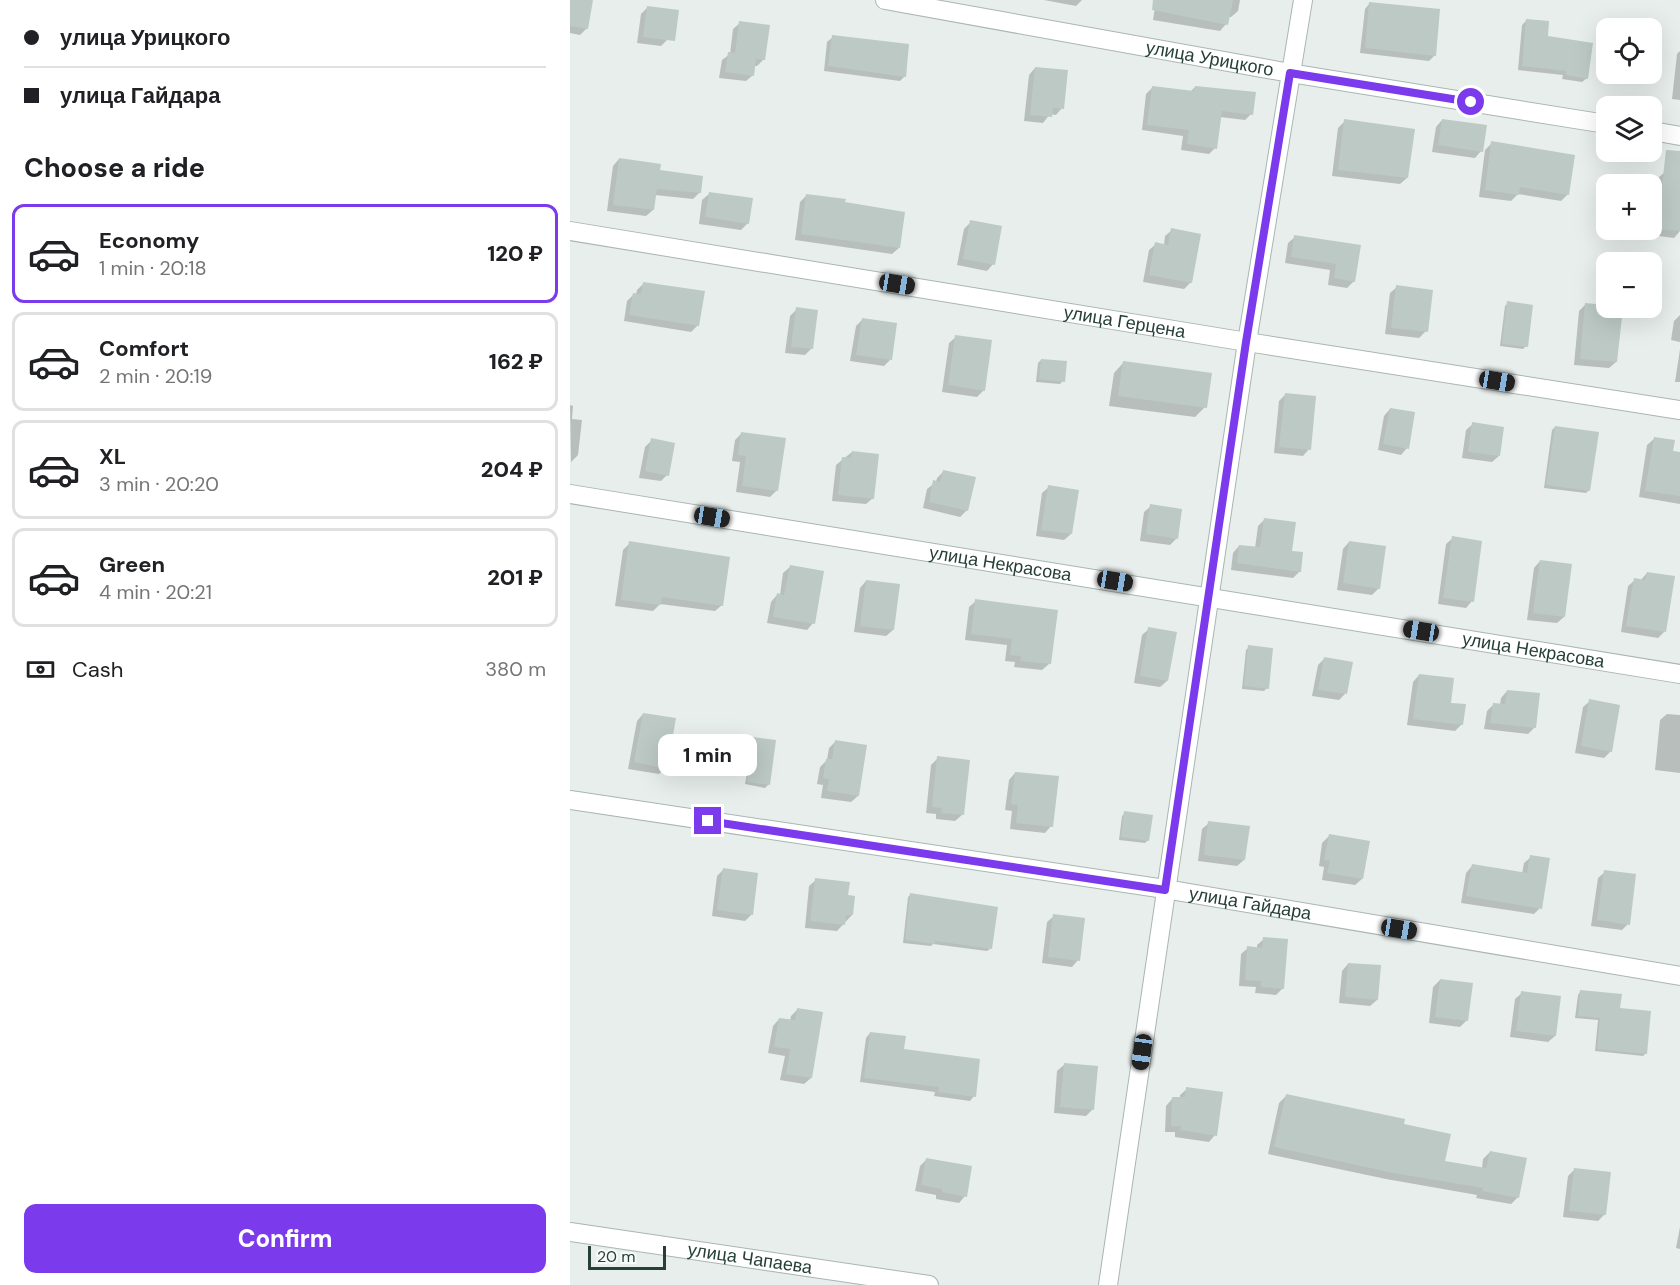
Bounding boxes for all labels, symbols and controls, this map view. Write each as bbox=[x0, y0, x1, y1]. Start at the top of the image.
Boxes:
map controls bbox=[1596, 18, 1662, 318]
button: locate bbox=[1596, 18, 1662, 84]
text: улица Урицкого bbox=[60, 23, 230, 52]
street label: улица Урицкого bbox=[1144, 35, 1276, 82]
text: улица Гайдара bbox=[60, 81, 220, 110]
route start bbox=[1457, 88, 1484, 115]
button: layers bbox=[1596, 96, 1662, 162]
text: Choose a ride bbox=[24, 150, 205, 185]
button: + bbox=[1596, 174, 1662, 240]
text: Economy bbox=[99, 226, 199, 255]
icon: car bbox=[27, 227, 81, 281]
text: 120 ₽ bbox=[487, 239, 543, 268]
button: − bbox=[1596, 252, 1662, 318]
text: 1 min · 20:18 bbox=[99, 255, 207, 281]
car bbox=[878, 272, 916, 296]
street label: улица Герцена bbox=[1062, 300, 1188, 344]
text: Comfort bbox=[99, 334, 189, 363]
icon: car bbox=[27, 335, 81, 389]
text: 162 ₽ bbox=[489, 347, 543, 376]
text: 2 min · 20:19 bbox=[99, 363, 212, 389]
car bbox=[1478, 369, 1516, 393]
text: XL bbox=[99, 442, 126, 471]
icon: car bbox=[27, 443, 81, 497]
text: 204 ₽ bbox=[481, 455, 543, 484]
text: 3 min · 20:20 bbox=[99, 471, 219, 497]
car bbox=[693, 505, 731, 529]
street label: улица Некрасова bbox=[927, 540, 1074, 587]
text: Green bbox=[99, 550, 165, 579]
icon: car bbox=[27, 551, 81, 605]
text: 201 ₽ bbox=[487, 563, 543, 592]
car bbox=[1096, 569, 1134, 593]
text: 4 min · 20:21 bbox=[99, 579, 212, 605]
car bbox=[1402, 619, 1440, 643]
street label: улица Некрасова bbox=[1460, 627, 1607, 674]
icon: cash bbox=[24, 653, 57, 686]
text: Cash bbox=[72, 655, 123, 684]
text: 380 m bbox=[485, 656, 546, 682]
callout: 1 min bbox=[658, 734, 758, 776]
text: 1 min bbox=[683, 742, 732, 768]
route end bbox=[694, 807, 721, 834]
street label: улица Гайдара bbox=[1187, 881, 1314, 926]
car bbox=[1380, 917, 1418, 941]
car bbox=[1131, 1033, 1153, 1071]
button: Confirm bbox=[24, 1204, 546, 1273]
street label: улица Чапаева bbox=[686, 1238, 815, 1280]
scale bar bbox=[588, 1243, 666, 1270]
text: 20 m bbox=[597, 1246, 636, 1267]

